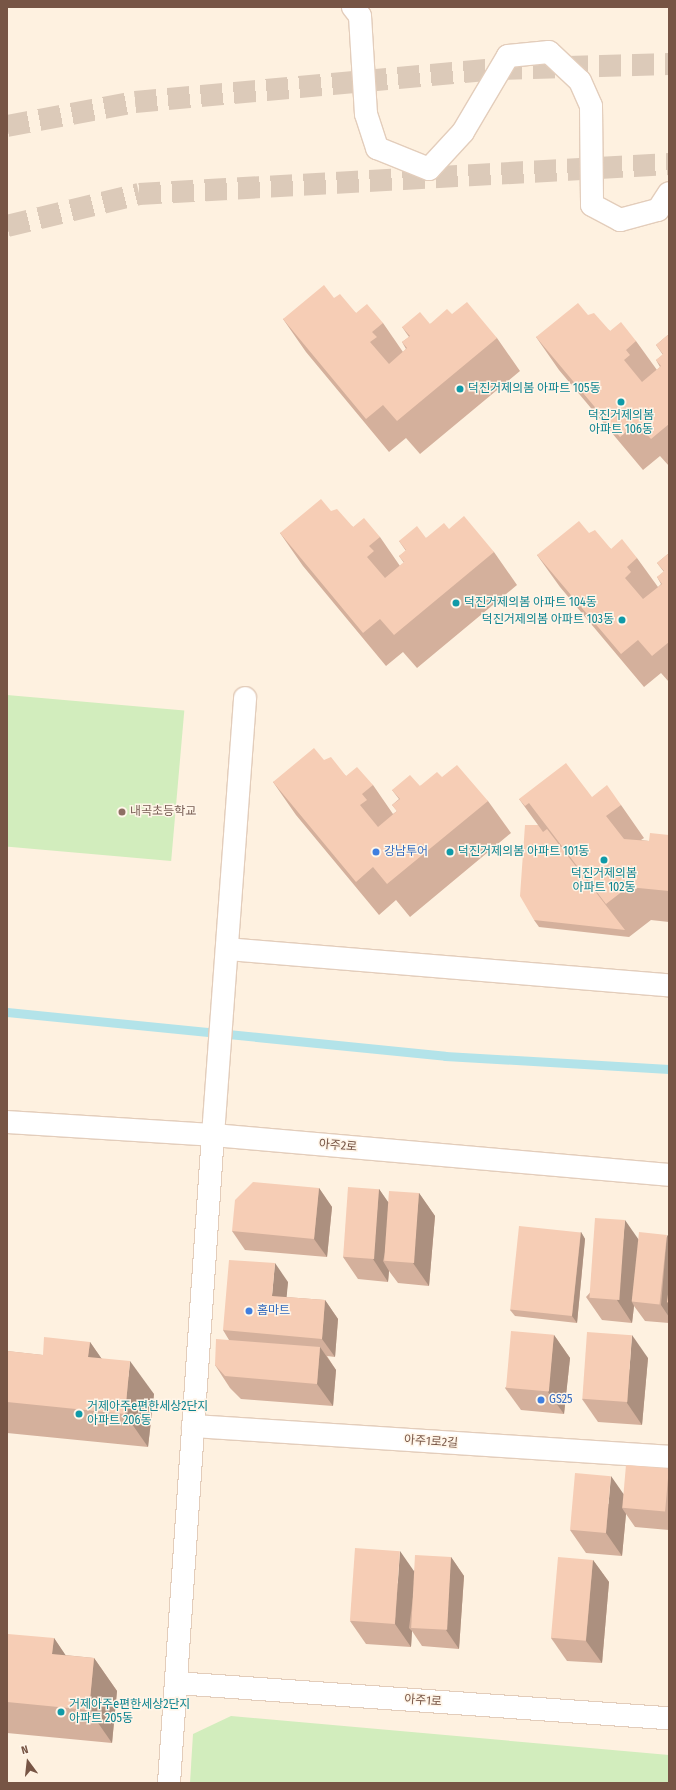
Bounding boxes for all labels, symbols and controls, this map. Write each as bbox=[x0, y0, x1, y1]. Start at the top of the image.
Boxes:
place label: 덕진거제의봄 아파트 105동 bbox=[468, 382, 600, 396]
marker: 덕진거제의봄 아파트 105동 bbox=[455, 384, 465, 394]
marker: 덕진거제의봄 아파트 106동 bbox=[616, 397, 626, 407]
place label: 덕진거제의봄 아파트 106동 bbox=[588, 409, 654, 437]
place label: 덕진거제의봄 아파트 104동 bbox=[464, 596, 597, 610]
marker: 덕진거제의봄 아파트 104동 bbox=[451, 598, 461, 608]
place label: 덕진거제의봄 아파트 103동 bbox=[482, 613, 614, 627]
marker: 덕진거제의봄 아파트 103동 bbox=[617, 615, 627, 625]
place label: 내곡초등학교 bbox=[130, 805, 196, 819]
marker: 내곡초등학교 bbox=[117, 807, 127, 817]
place label: 강남투어 bbox=[384, 845, 428, 859]
place label: 덕진거제의봄 아파트 101동 bbox=[458, 845, 589, 859]
marker: 강남투어 bbox=[371, 847, 381, 857]
marker: 덕진거제의봄 아파트 101동 bbox=[445, 847, 455, 857]
marker: 덕진거제의봄 아파트 102동 bbox=[599, 855, 609, 865]
place label: 덕진거제의봄 아파트 102동 bbox=[571, 867, 637, 895]
street label: 아주2로 bbox=[318, 1137, 358, 1155]
place label: 홈마트 bbox=[257, 1304, 290, 1318]
marker: 홈마트 bbox=[244, 1306, 254, 1316]
place label: GS25 bbox=[549, 1393, 573, 1407]
marker: GS25 bbox=[536, 1395, 546, 1405]
place label: 거제아주e편한세상2단지 아파트 206동 bbox=[87, 1400, 209, 1428]
marker: 거제아주e편한세상2단지 아파트 206동 bbox=[74, 1409, 84, 1419]
street label: 아주1로2길 bbox=[403, 1433, 459, 1451]
street label: 아주1로 bbox=[404, 1692, 442, 1710]
place label: 거제아주e편한세상2단지 아파트 205동 bbox=[69, 1698, 191, 1726]
marker: 거제아주e편한세상2단지 아파트 205동 bbox=[56, 1707, 66, 1717]
north arrow bbox=[8, 1742, 48, 1782]
text: N bbox=[20, 1743, 30, 1757]

